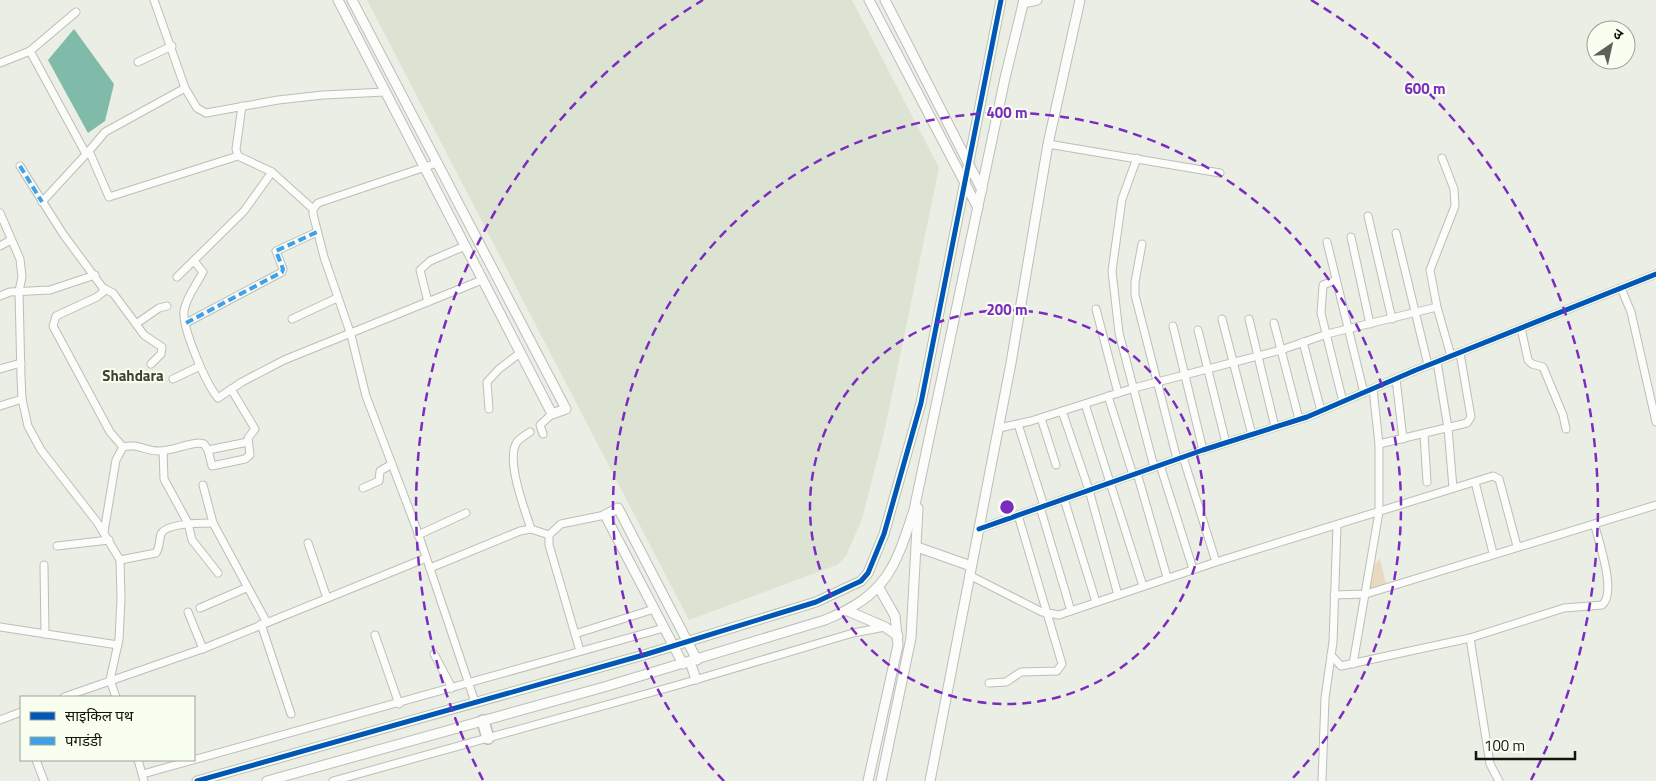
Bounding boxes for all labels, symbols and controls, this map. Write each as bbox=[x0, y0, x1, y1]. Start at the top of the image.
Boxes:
north arrow bbox=[1586, 20, 1636, 70]
text: उ bbox=[1609, 23, 1628, 45]
text: 600 m bbox=[1404, 77, 1446, 100]
text: 400 m bbox=[986, 101, 1028, 124]
text: 200 m bbox=[986, 298, 1028, 321]
district label: Shahdara bbox=[102, 364, 164, 387]
centre of rings bbox=[998, 498, 1016, 516]
legend bbox=[20, 696, 195, 761]
text: साइकिल पथ bbox=[65, 704, 134, 727]
scale bar bbox=[1476, 728, 1575, 760]
text: पगडंडी bbox=[65, 729, 103, 752]
text: 100 m bbox=[1484, 734, 1525, 757]

